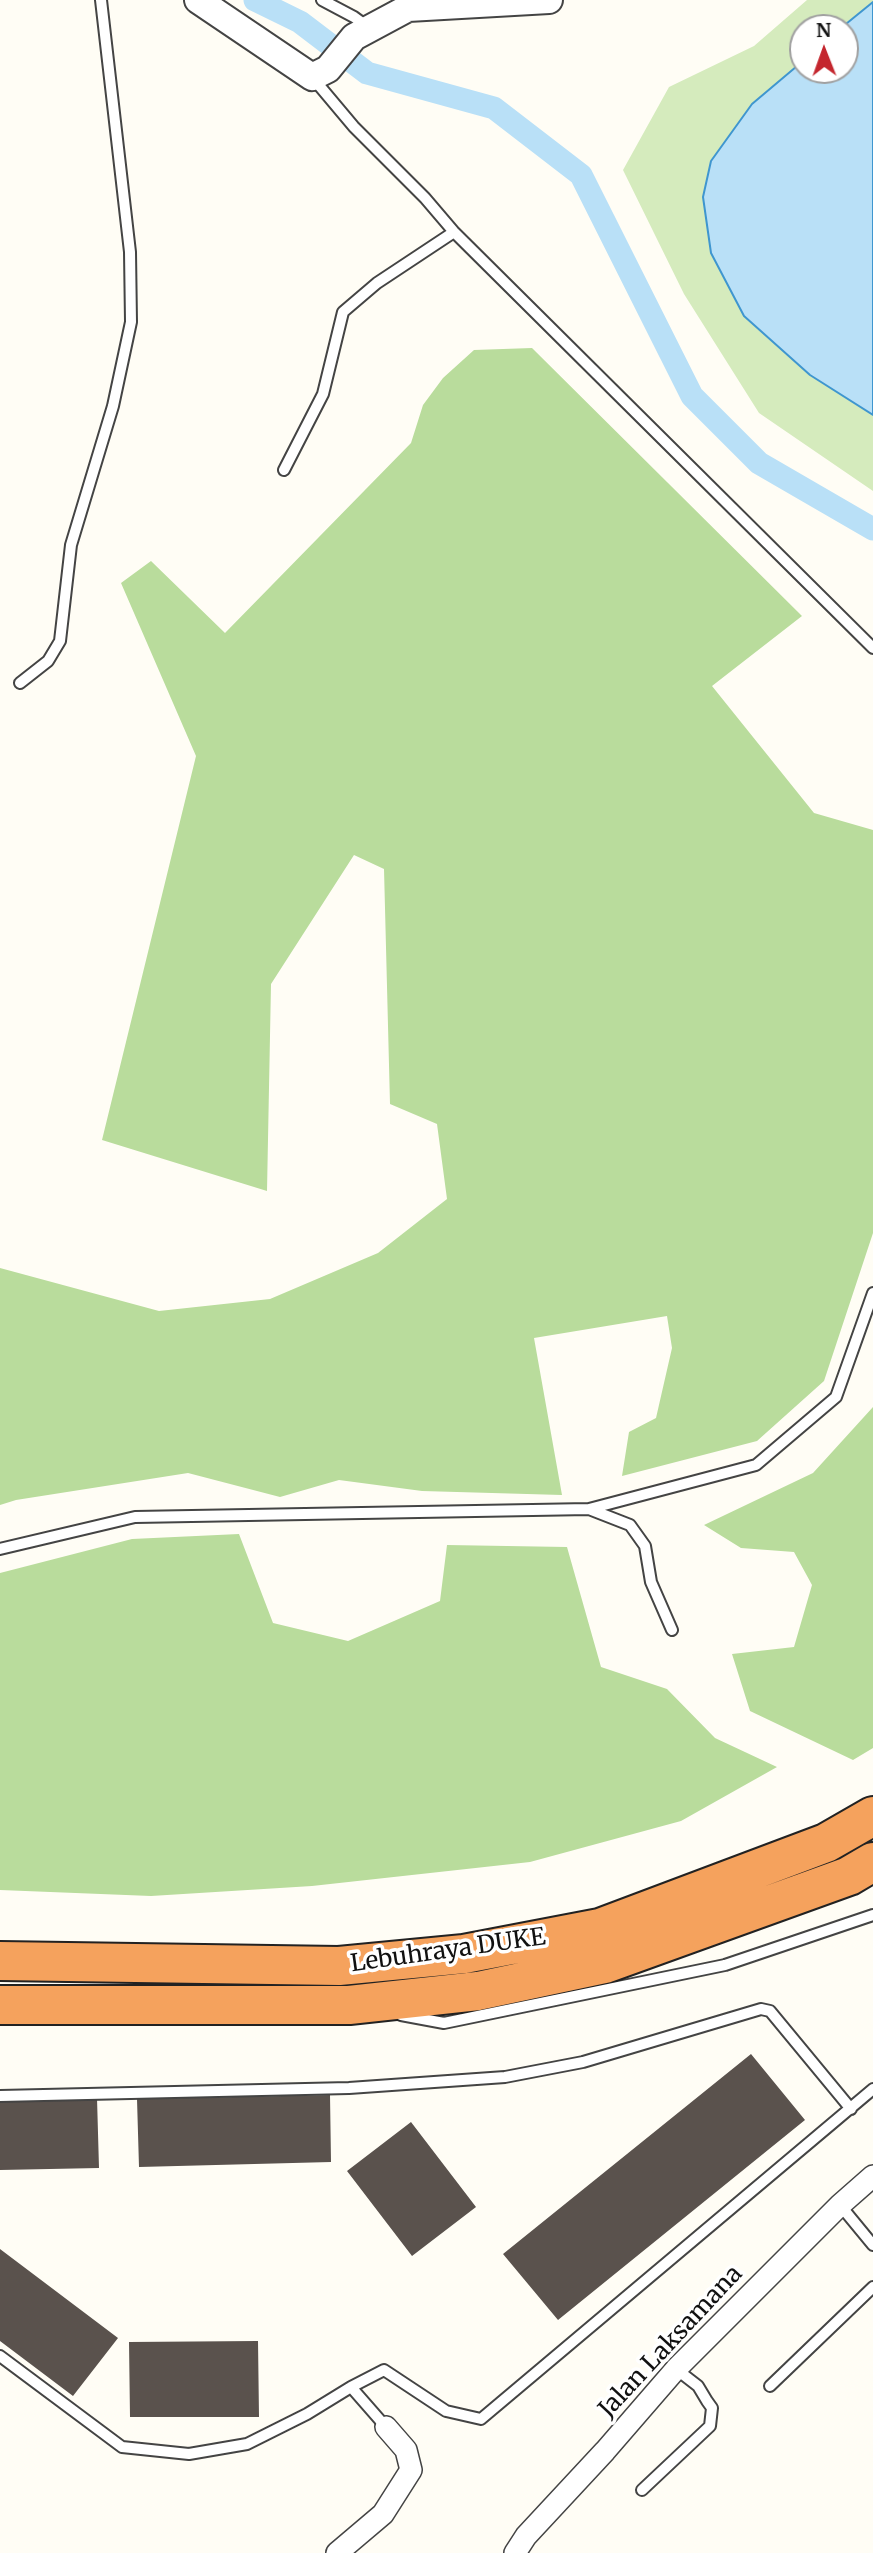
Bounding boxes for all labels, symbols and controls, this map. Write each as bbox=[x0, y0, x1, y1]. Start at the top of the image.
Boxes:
north arrow bbox=[789, 14, 859, 84]
text: N bbox=[816, 18, 831, 42]
street label: Lebuhraya DUKE bbox=[349, 1923, 547, 1979]
street label: Jalan Laksamana bbox=[593, 2260, 749, 2424]

